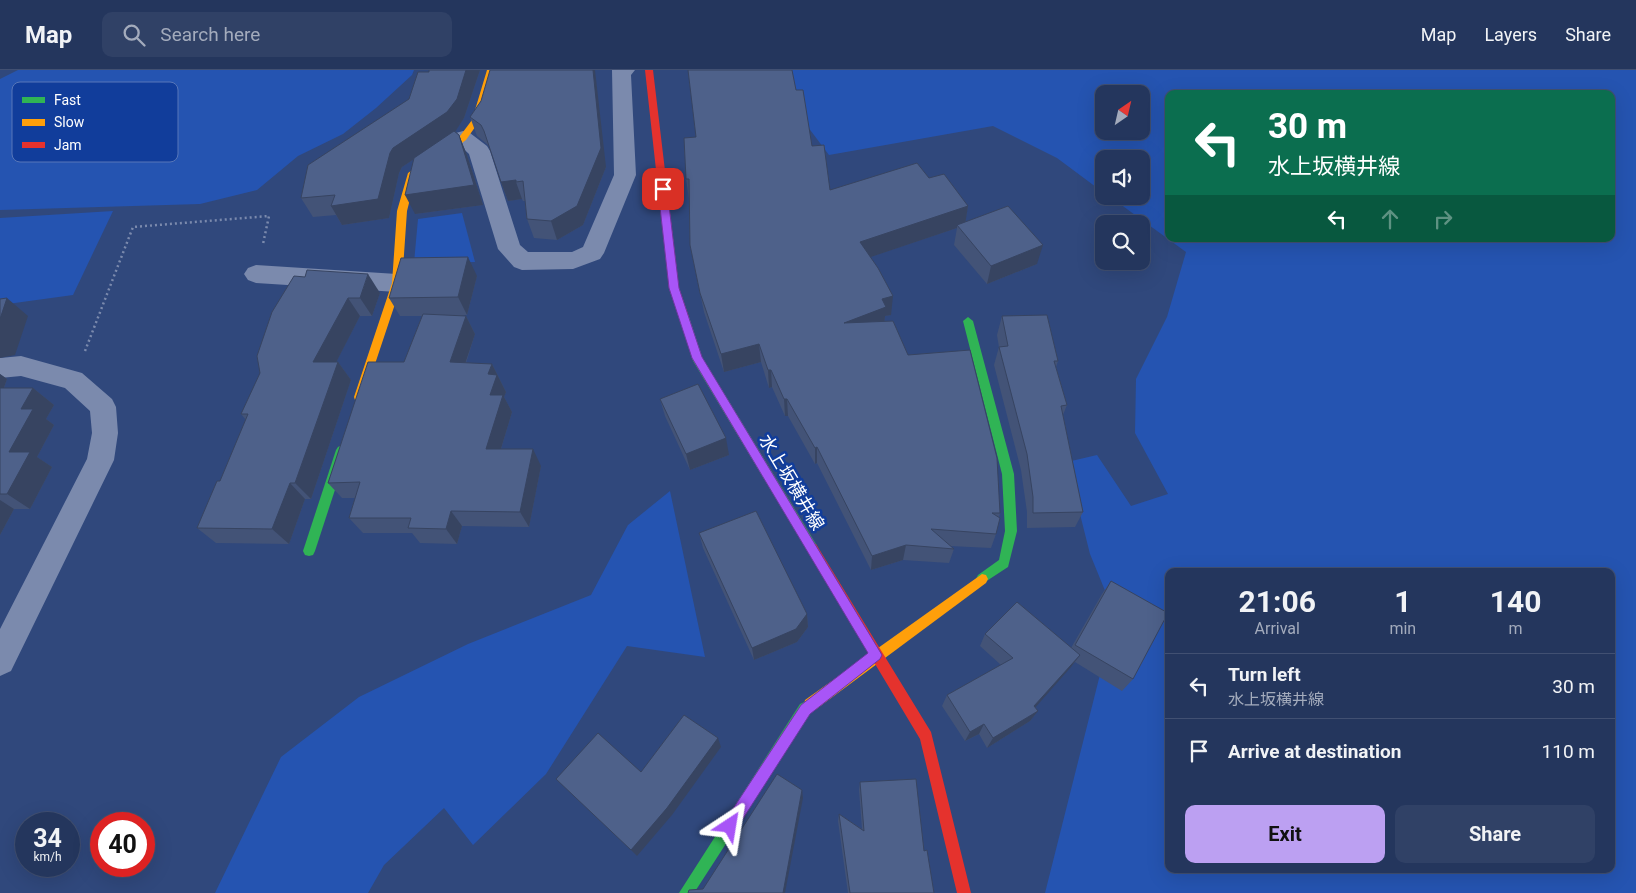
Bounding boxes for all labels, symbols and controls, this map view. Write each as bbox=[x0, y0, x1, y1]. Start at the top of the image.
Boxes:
search box bbox=[102, 12, 452, 57]
text: Map bbox=[25, 21, 72, 49]
icon: search bbox=[120, 21, 148, 49]
text: Search here bbox=[160, 23, 260, 46]
text: Map bbox=[1421, 24, 1456, 45]
text: Layers bbox=[1484, 24, 1537, 45]
text: Share bbox=[1565, 24, 1611, 45]
legend bbox=[12, 82, 178, 162]
north arrow bbox=[1095, 85, 1150, 140]
map controls bbox=[1095, 85, 1150, 270]
text: Fast bbox=[54, 92, 81, 108]
text: 30 m bbox=[1268, 106, 1347, 147]
icon: left bbox=[1185, 110, 1250, 175]
text: Slow bbox=[54, 114, 85, 130]
text: Jam bbox=[54, 137, 82, 153]
button: sound bbox=[1095, 150, 1150, 205]
text: 水上坂横井線 bbox=[1268, 154, 1400, 179]
pin bbox=[642, 168, 684, 210]
icon: arrive bbox=[649, 175, 677, 203]
icon: left bbox=[1323, 205, 1351, 233]
icon: ahead bbox=[1376, 205, 1404, 233]
icon: right bbox=[1429, 205, 1457, 233]
button: search bbox=[1095, 215, 1150, 270]
street label: 水上坂横井線 bbox=[755, 430, 829, 534]
text: 21:06 bbox=[1239, 584, 1316, 619]
text: 1 bbox=[1394, 584, 1411, 619]
text: 140 bbox=[1490, 584, 1541, 619]
text: Arrival bbox=[1255, 619, 1300, 638]
text: min bbox=[1389, 619, 1416, 638]
text: m bbox=[1509, 619, 1523, 638]
text: Turn left bbox=[1228, 663, 1301, 686]
icon: left bbox=[1185, 672, 1213, 700]
text: 30 m bbox=[1552, 675, 1595, 698]
text: 水上坂横井線 bbox=[1228, 690, 1324, 709]
icon: arrive bbox=[1185, 737, 1213, 765]
text: Arrive at destination bbox=[1228, 740, 1401, 763]
text: 110 m bbox=[1542, 740, 1595, 763]
position arrow bbox=[703, 799, 755, 851]
button: Exit bbox=[1185, 805, 1385, 863]
button: Share bbox=[1395, 805, 1595, 863]
speed limit sign: 40 bbox=[90, 812, 155, 877]
text: 34 bbox=[33, 824, 62, 853]
text: km/h bbox=[33, 850, 62, 864]

